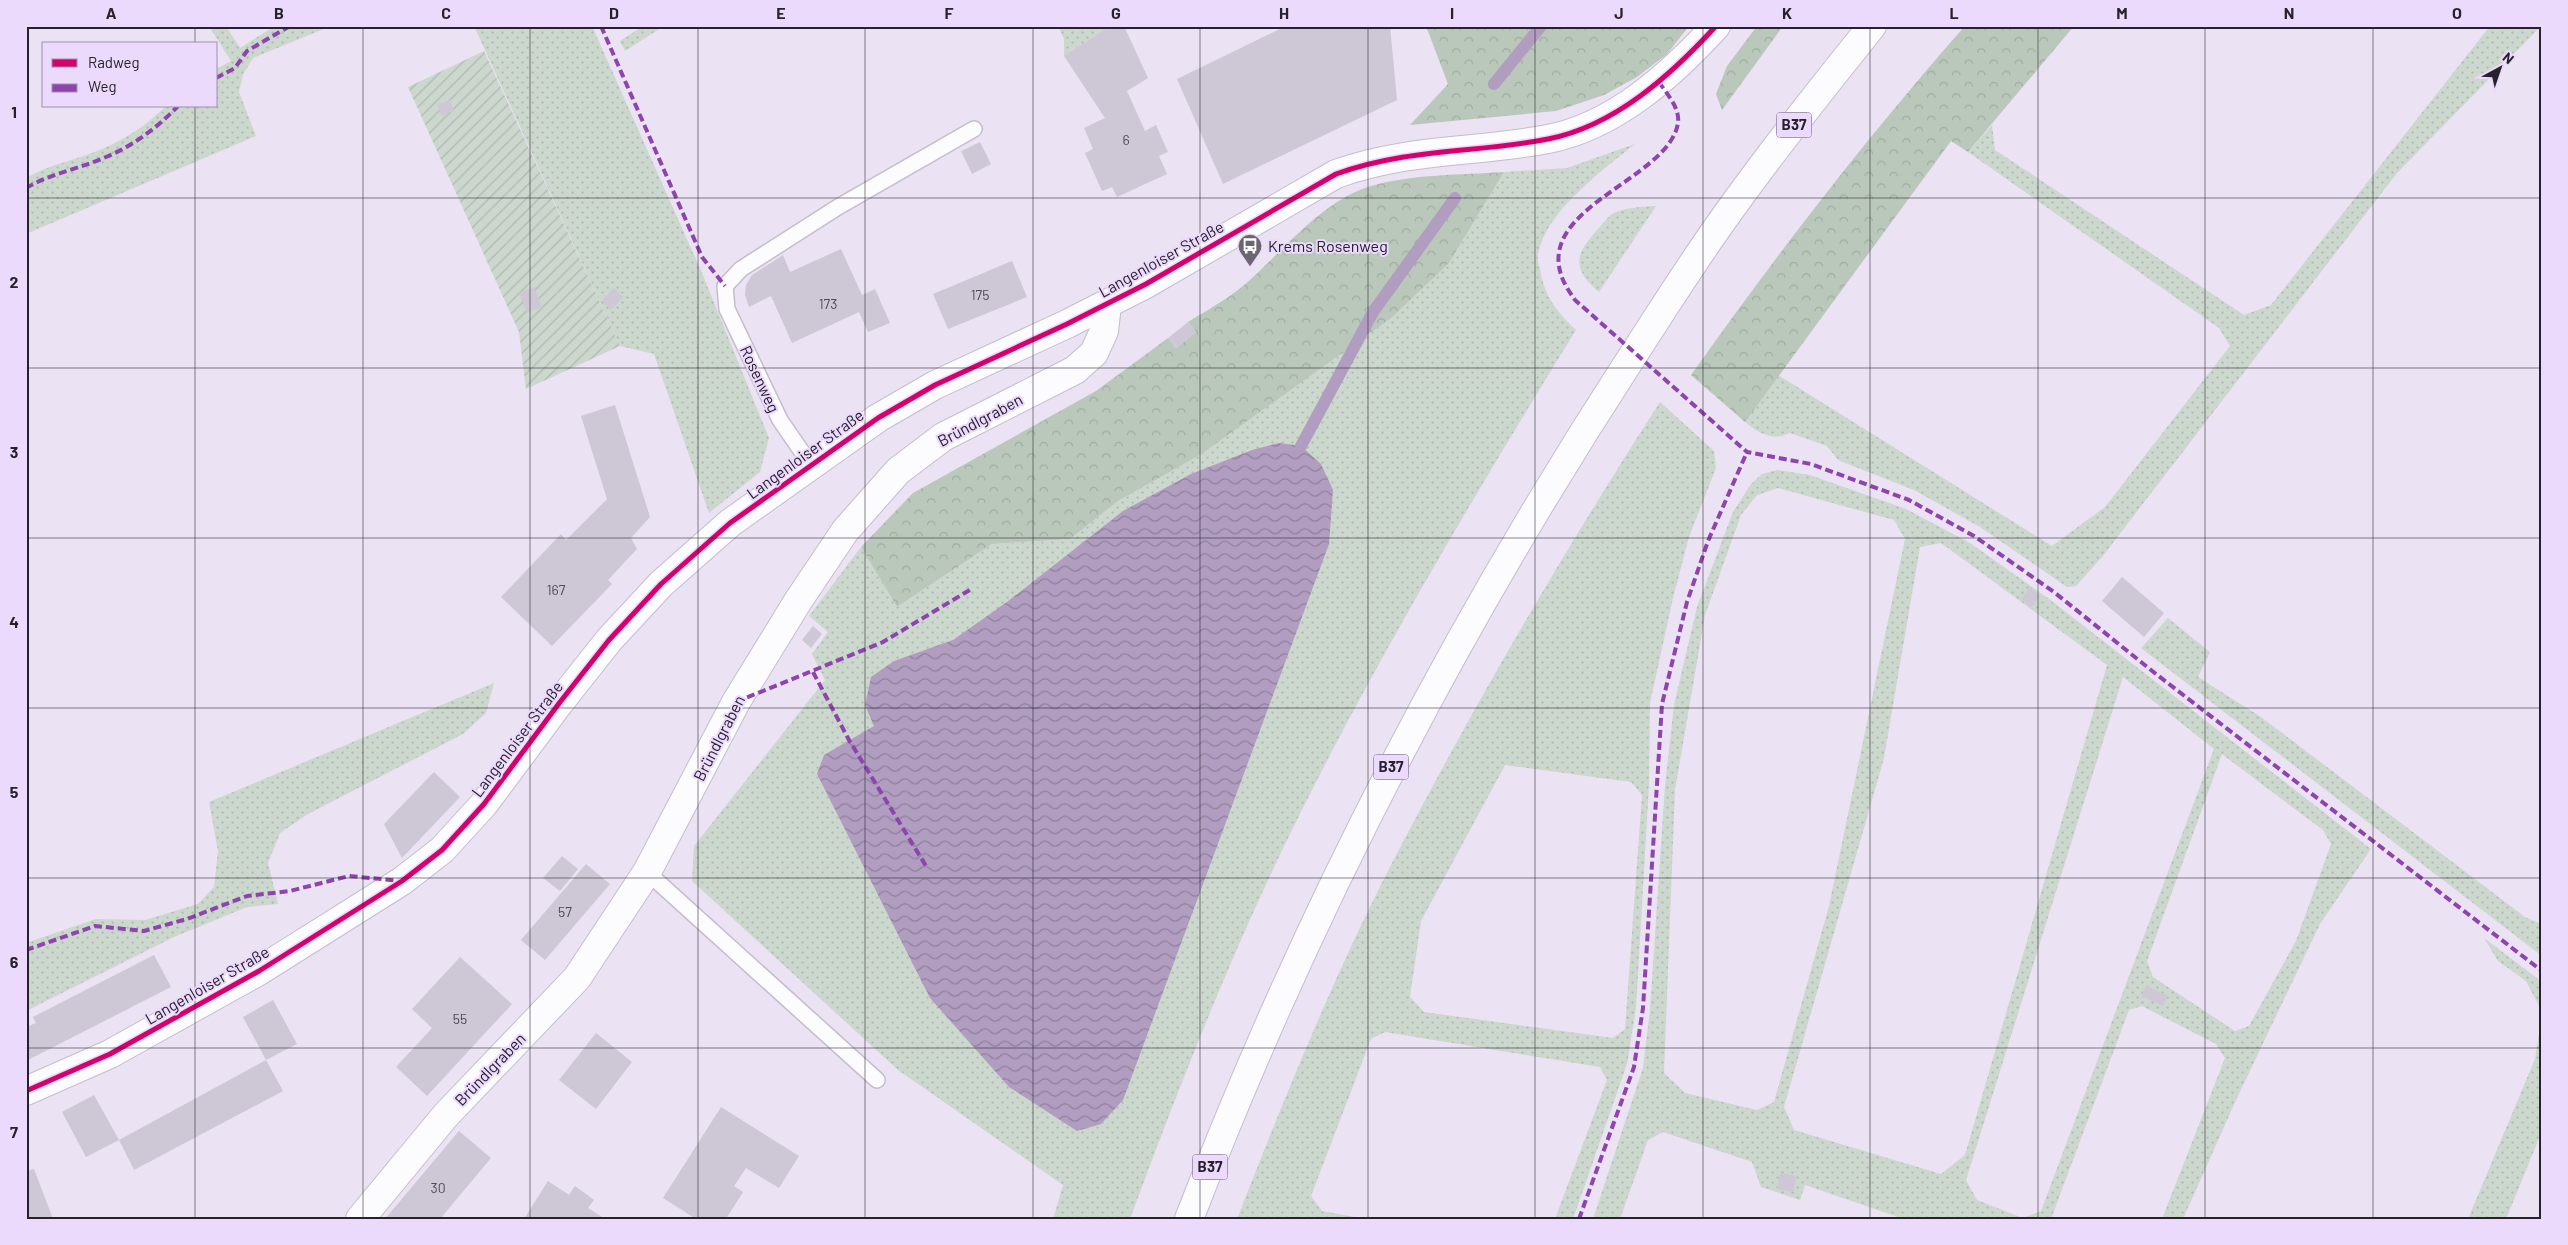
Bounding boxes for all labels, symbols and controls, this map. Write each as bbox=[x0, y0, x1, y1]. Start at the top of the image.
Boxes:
text: A bbox=[106, 3, 117, 22]
text: B bbox=[274, 3, 284, 22]
text: C bbox=[441, 3, 451, 22]
text: D bbox=[609, 3, 619, 22]
text: E bbox=[776, 3, 786, 22]
text: F bbox=[945, 3, 954, 22]
text: G bbox=[1111, 3, 1121, 22]
text: H bbox=[1279, 3, 1289, 22]
text: I bbox=[1450, 3, 1454, 22]
text: J bbox=[1614, 3, 1624, 22]
text: K bbox=[1782, 3, 1792, 22]
text: L bbox=[1949, 3, 1959, 22]
text: M bbox=[2116, 3, 2128, 22]
text: N bbox=[2284, 3, 2294, 22]
text: O bbox=[2452, 3, 2462, 22]
legend bbox=[42, 42, 218, 108]
north arrow bbox=[2476, 42, 2526, 92]
text: N bbox=[2500, 48, 2518, 67]
text: Radweg bbox=[88, 53, 140, 71]
text: Weg bbox=[88, 77, 116, 95]
text: 1 bbox=[11, 102, 17, 121]
road number: B37 bbox=[1776, 112, 1812, 138]
house number: 6 bbox=[1122, 131, 1130, 148]
street label: Langenloiser Straße bbox=[1095, 216, 1227, 301]
bus stop icon: Krems Rosenweg bbox=[1237, 233, 1263, 267]
place label: Krems Rosenweg bbox=[1268, 236, 1388, 255]
text: 2 bbox=[10, 272, 19, 291]
house number: 175 bbox=[971, 286, 989, 303]
house number: 173 bbox=[819, 295, 837, 312]
street label: Rosenweg bbox=[737, 342, 784, 415]
street label: Bründlgraben bbox=[934, 389, 1026, 450]
street label: Langenloiser Straße bbox=[743, 405, 867, 502]
text: 3 bbox=[10, 442, 18, 461]
house number: 167 bbox=[547, 581, 566, 598]
text: 4 bbox=[9, 612, 19, 631]
street label: Langenloiser Straße bbox=[467, 677, 566, 800]
street label: Bründlgraben bbox=[689, 692, 748, 784]
road number: B37 bbox=[1374, 754, 1408, 780]
text: 5 bbox=[10, 782, 19, 801]
house number: 57 bbox=[558, 903, 572, 920]
street label: Langenloiser Straße bbox=[141, 941, 272, 1028]
text: 6 bbox=[10, 952, 19, 971]
house number: 55 bbox=[453, 1010, 467, 1027]
street label: Bründlgraben bbox=[450, 1028, 529, 1109]
text: 7 bbox=[10, 1122, 18, 1141]
road number: B37 bbox=[1192, 1154, 1228, 1180]
house number: 30 bbox=[430, 1179, 446, 1196]

